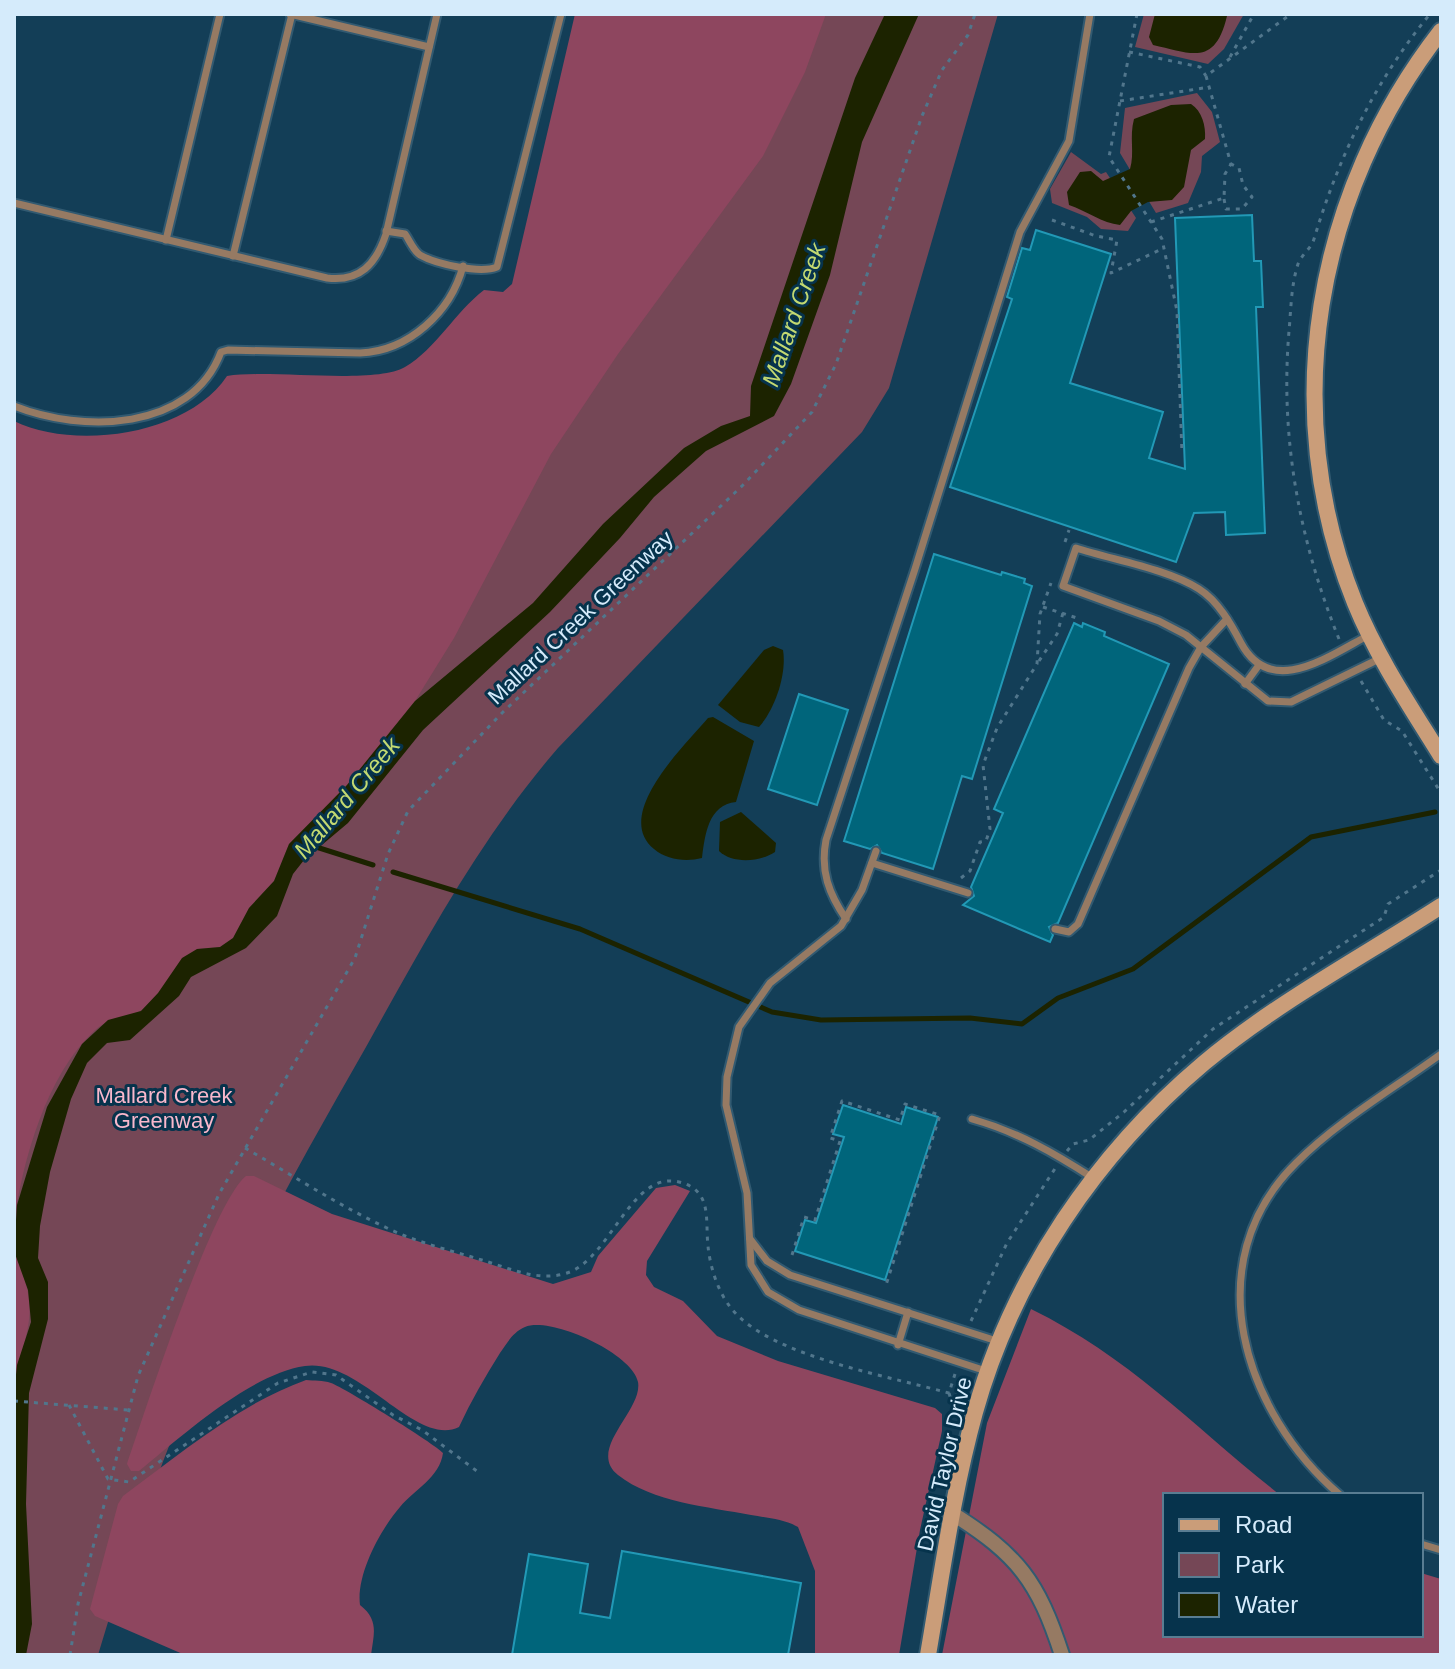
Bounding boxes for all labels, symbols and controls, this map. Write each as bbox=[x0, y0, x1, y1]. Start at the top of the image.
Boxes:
water label: Mallard Creek bbox=[756, 238, 831, 390]
street label: Mallard Creek Greenway bbox=[483, 525, 678, 709]
water label: Mallard Creek bbox=[288, 730, 406, 864]
park label: Mallard Creek Greenway bbox=[96, 1083, 233, 1133]
street label: David Taylor Drive bbox=[912, 1375, 977, 1554]
legend bbox=[1163, 1493, 1423, 1637]
text: Road bbox=[1235, 1511, 1292, 1538]
text: Park bbox=[1235, 1551, 1285, 1578]
text: Water bbox=[1235, 1591, 1298, 1618]

